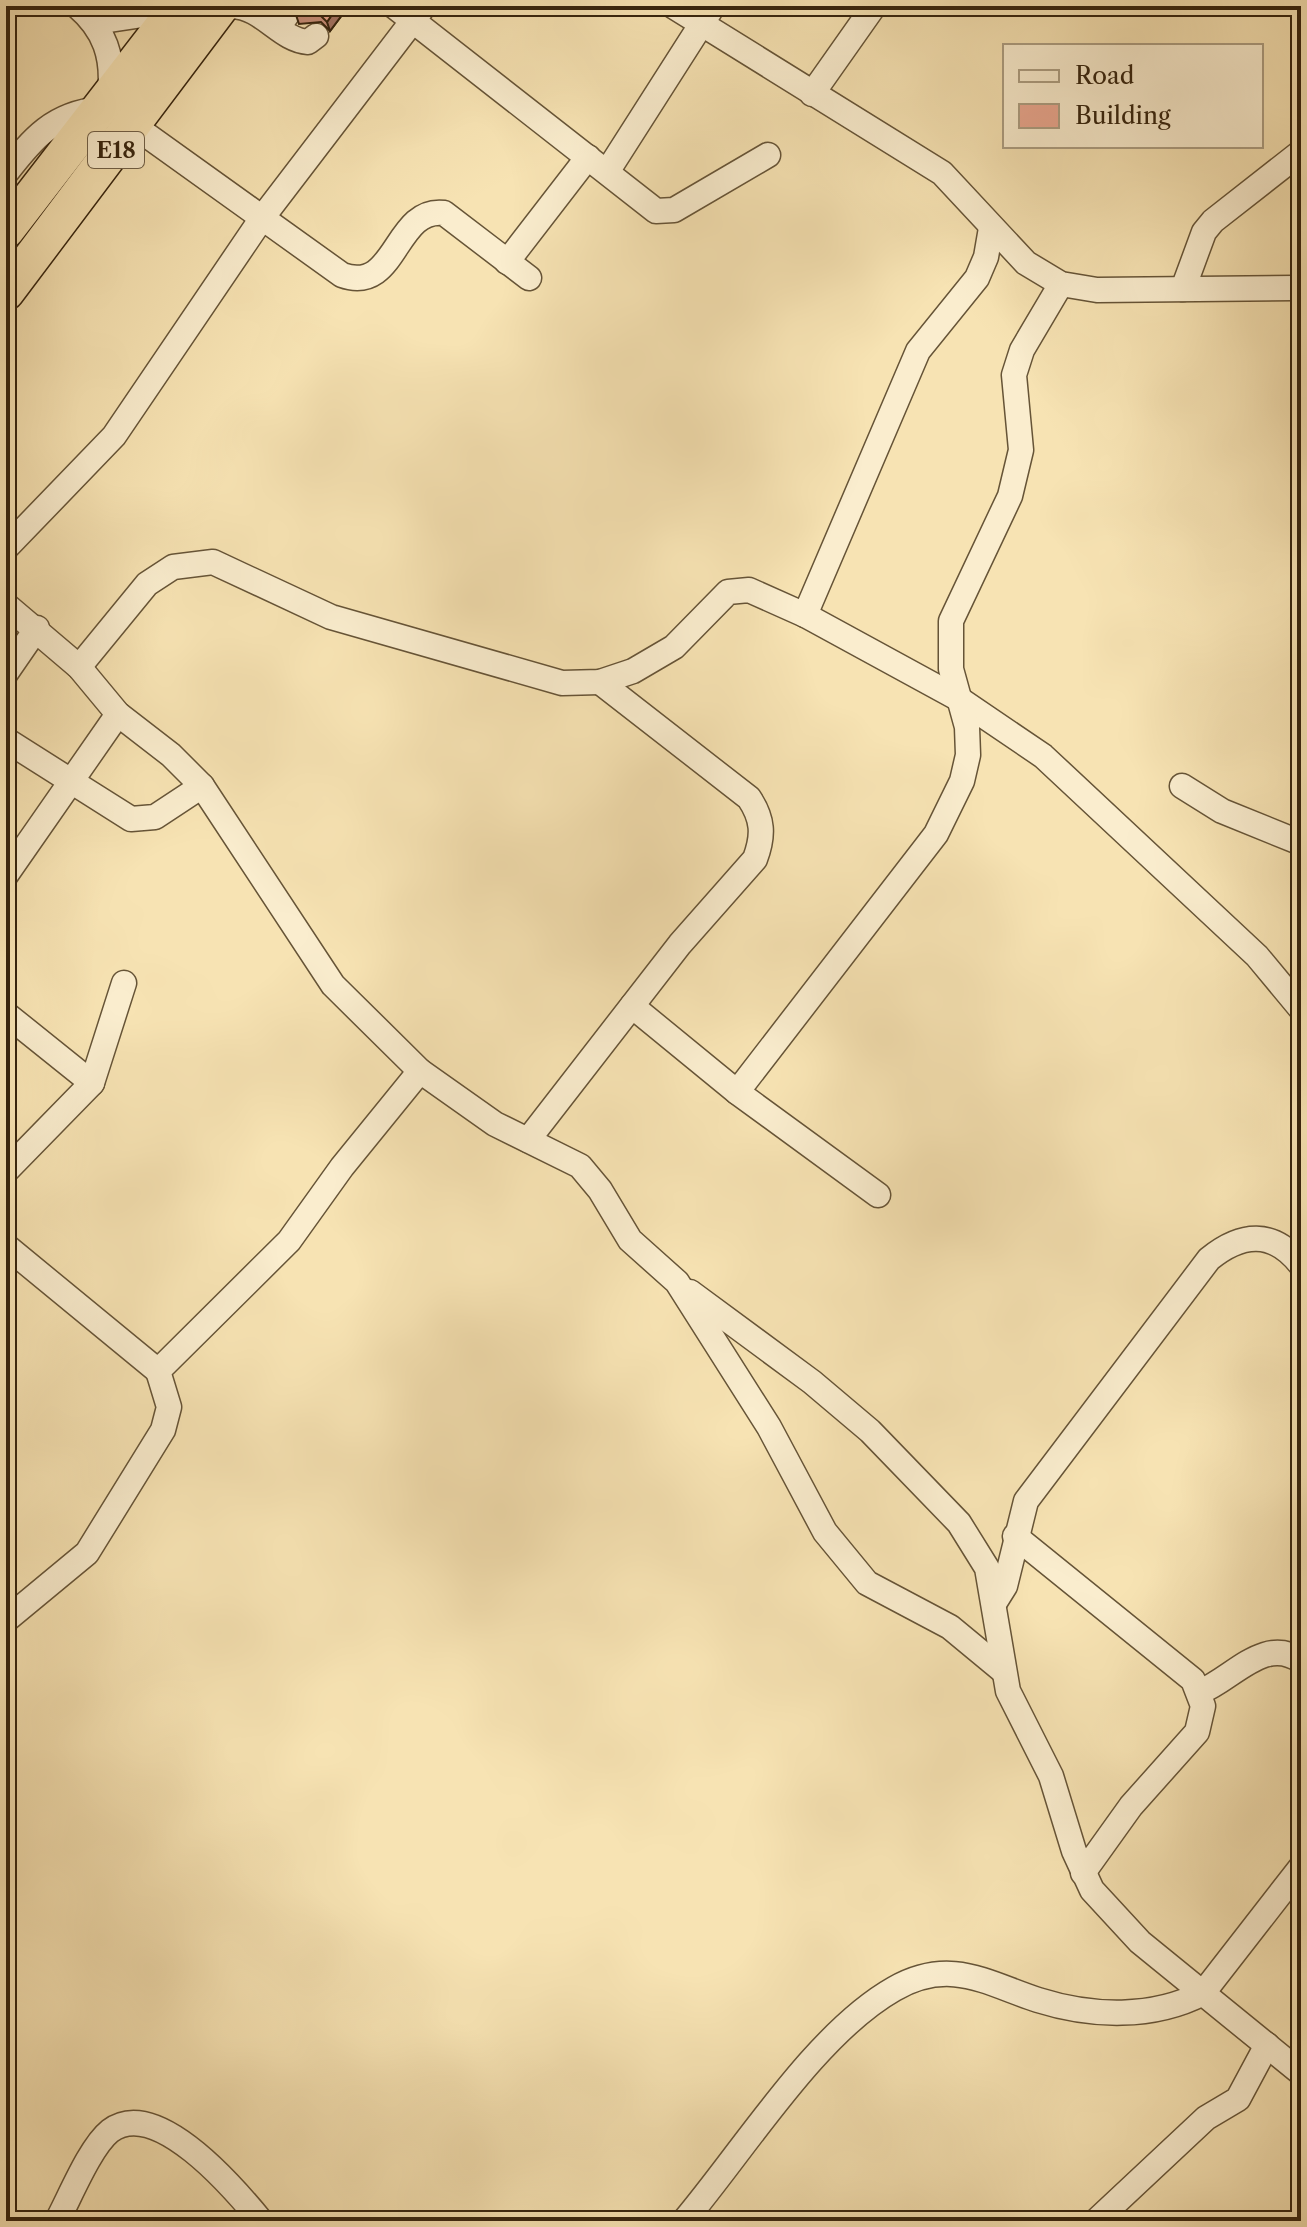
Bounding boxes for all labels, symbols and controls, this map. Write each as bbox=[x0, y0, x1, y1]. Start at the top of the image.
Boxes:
legend bbox=[1003, 44, 1263, 148]
text: Road bbox=[1075, 61, 1135, 90]
text: Building bbox=[1075, 101, 1171, 130]
road number: E18 bbox=[88, 132, 144, 168]

